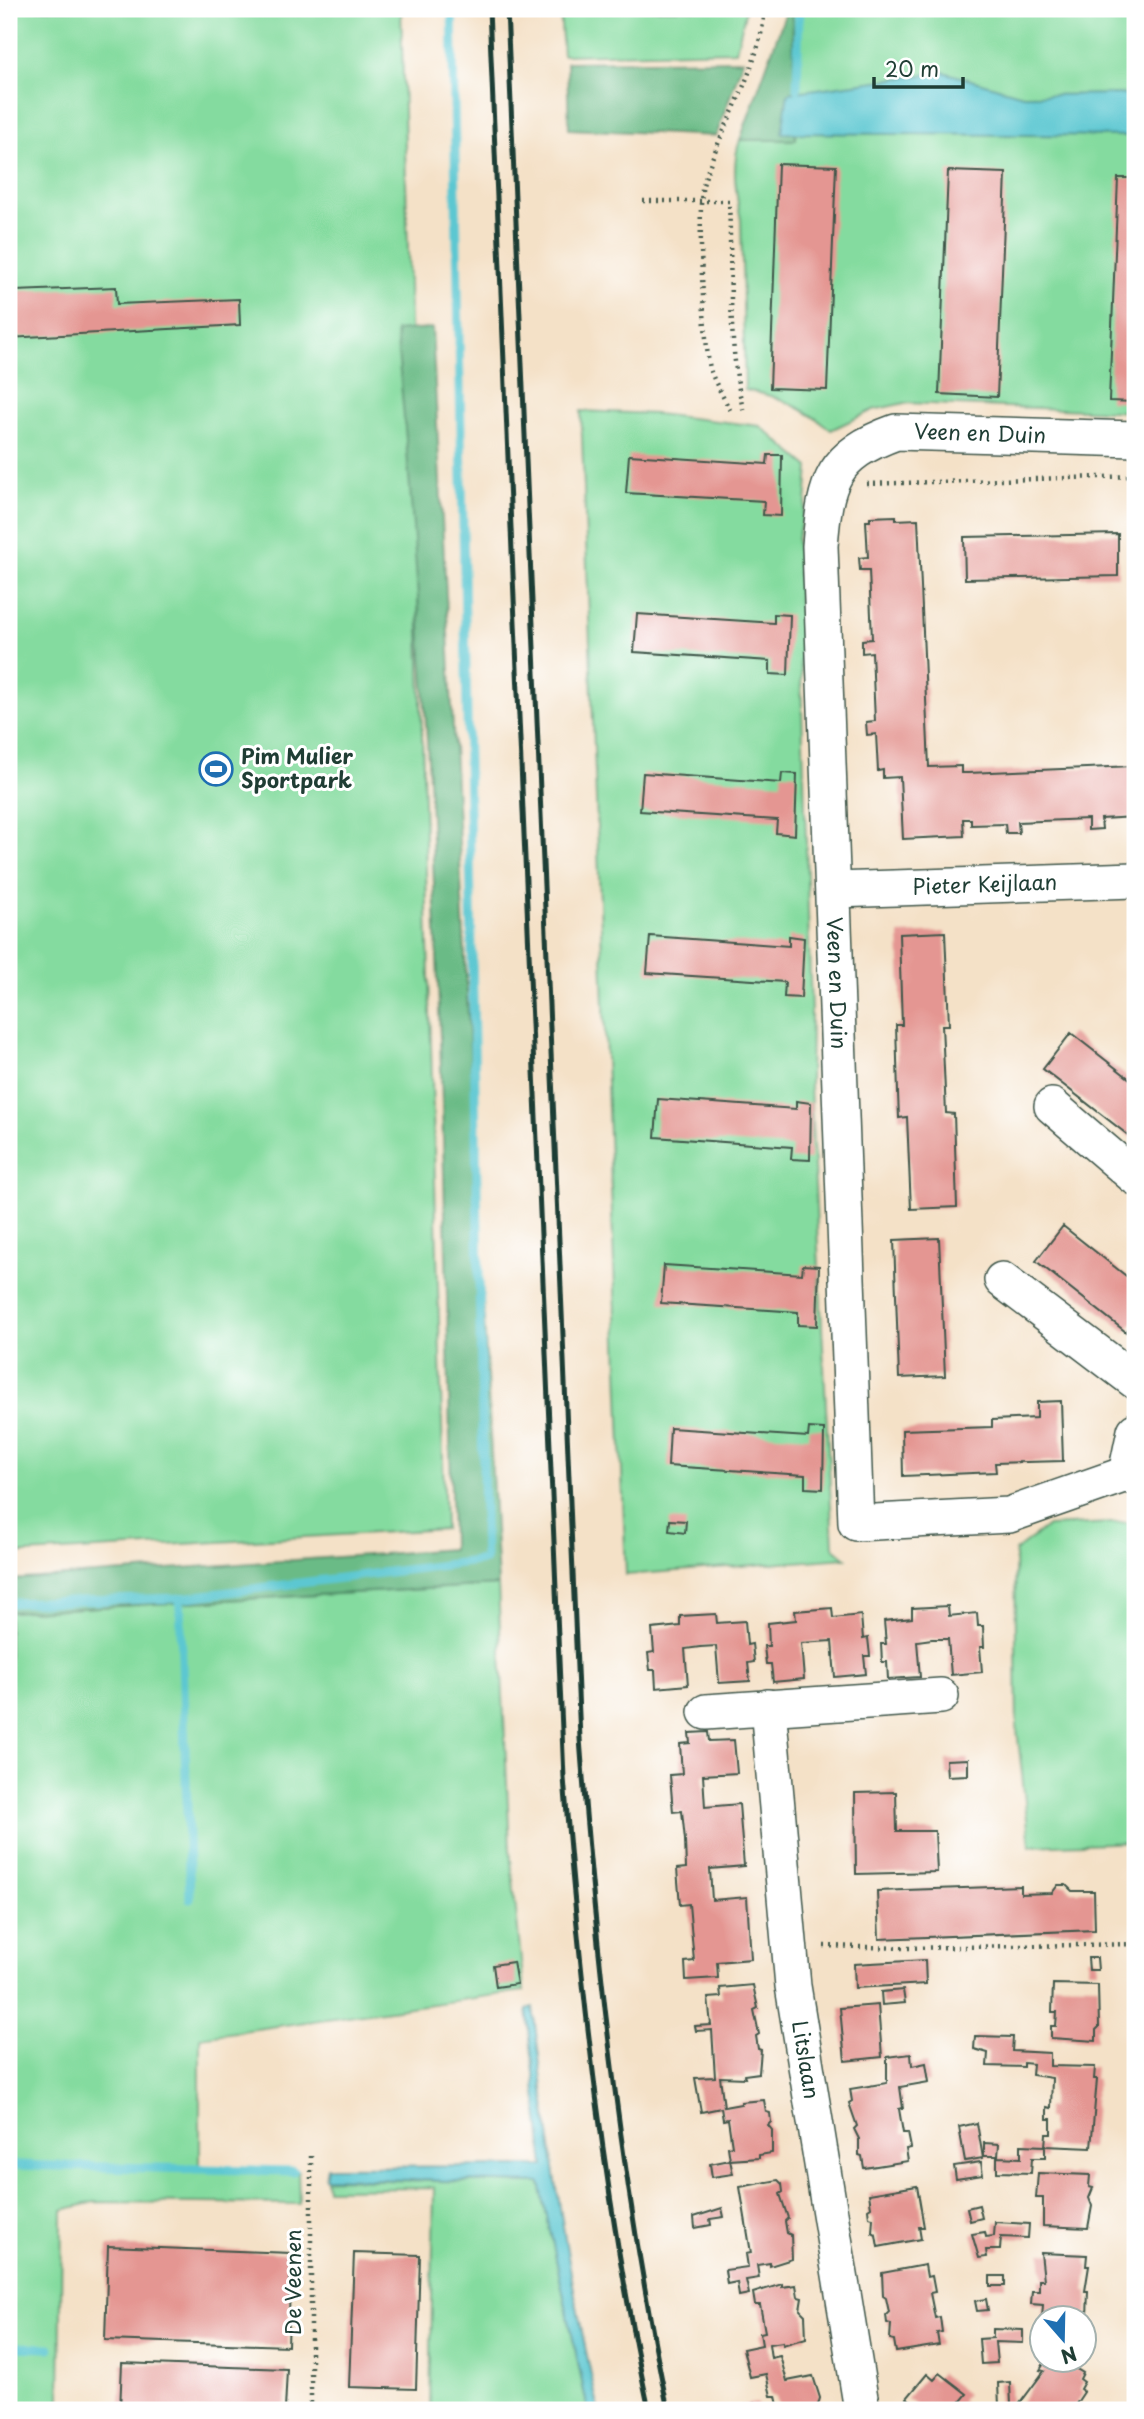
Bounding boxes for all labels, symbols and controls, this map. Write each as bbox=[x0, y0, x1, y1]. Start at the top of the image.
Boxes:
scale bar bbox=[874, 46, 964, 90]
text: 20 m bbox=[885, 52, 939, 84]
street label: Veen en Duin bbox=[913, 414, 1047, 450]
place label: Pim Mulier Sportpark bbox=[241, 739, 353, 795]
sports icon: Pim Mulier Sportpark bbox=[197, 750, 235, 788]
street label: Pieter Keijlaan bbox=[912, 865, 1058, 901]
street label: Veen en Duin bbox=[820, 916, 857, 1050]
street label: Litslaan bbox=[785, 2018, 829, 2101]
street label: De Veenen bbox=[276, 2229, 308, 2335]
north arrow bbox=[1028, 2304, 1098, 2374]
text: N bbox=[1057, 2340, 1081, 2372]

